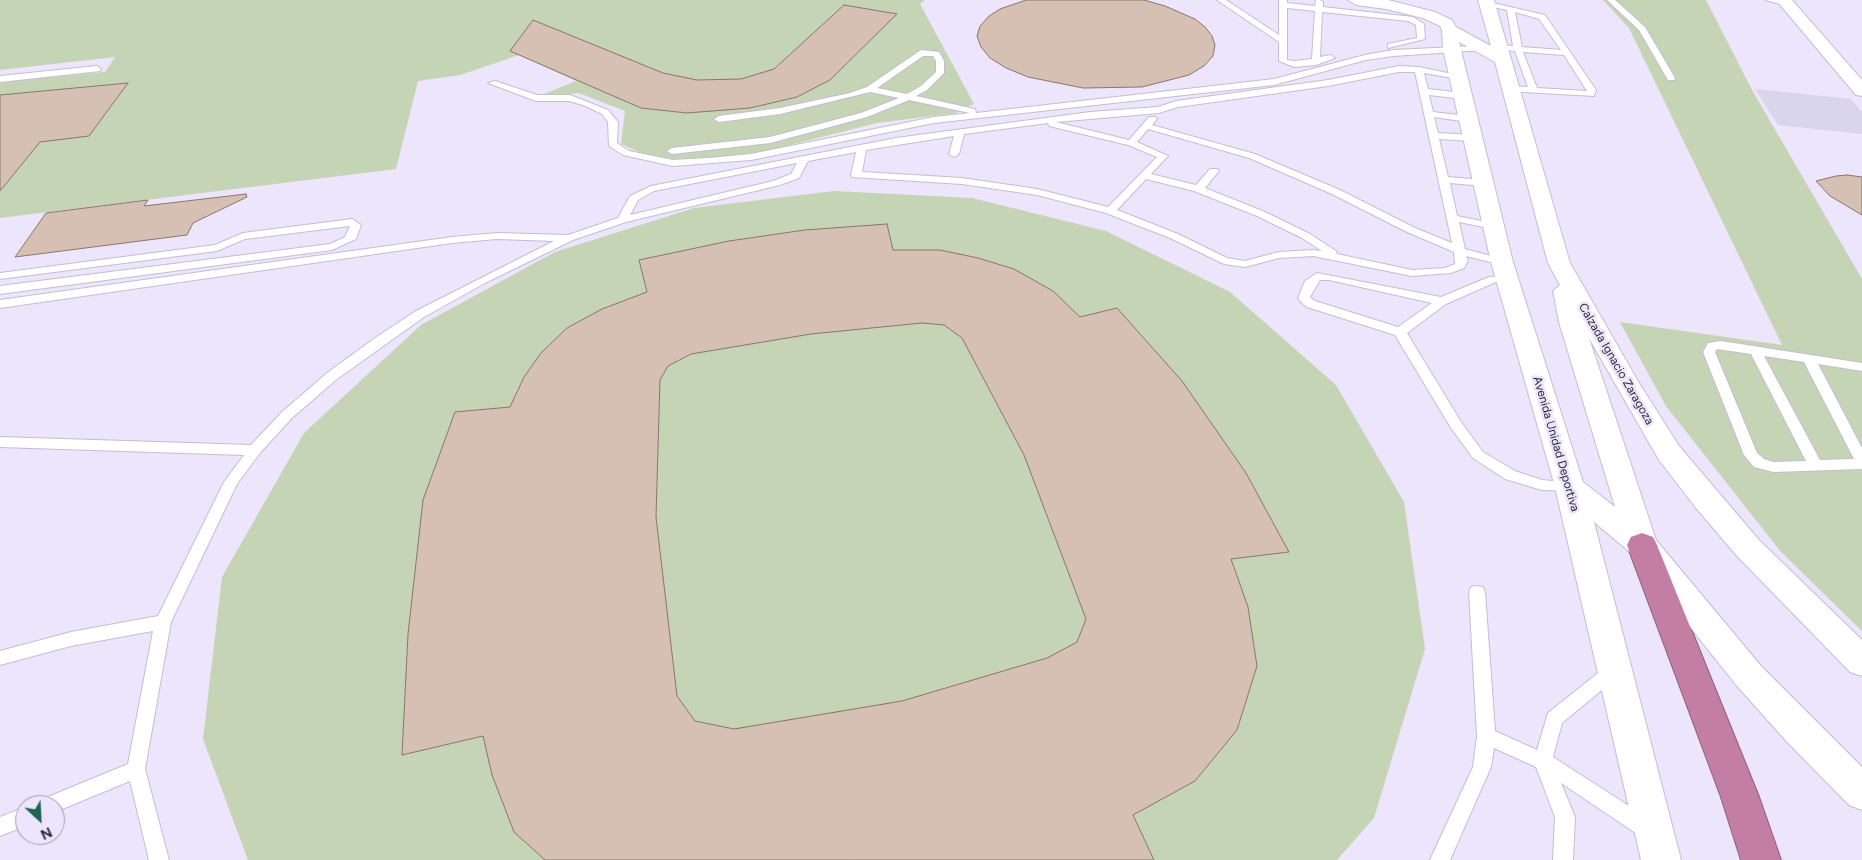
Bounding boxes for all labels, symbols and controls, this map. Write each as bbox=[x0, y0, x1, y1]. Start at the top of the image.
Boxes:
street label: Calzada Ignacio Zaragoza bbox=[1575, 301, 1657, 427]
street label: Avenida Unidad Deportiva bbox=[1530, 375, 1582, 513]
north arrow bbox=[15, 795, 65, 845]
text: N bbox=[38, 823, 55, 843]

